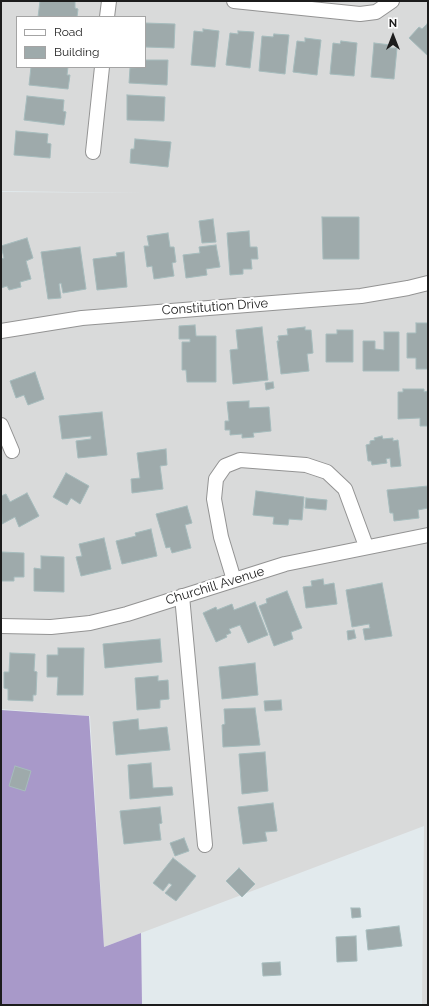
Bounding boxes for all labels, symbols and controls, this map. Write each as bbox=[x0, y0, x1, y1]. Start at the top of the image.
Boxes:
legend bbox=[16, 16, 146, 68]
north arrow bbox=[373, 16, 413, 56]
text: N bbox=[389, 17, 397, 30]
text: Road bbox=[54, 25, 83, 39]
text: Building bbox=[54, 45, 100, 59]
street label: Constitution Drive bbox=[161, 296, 269, 318]
street label: Churchill Avenue bbox=[164, 564, 266, 608]

